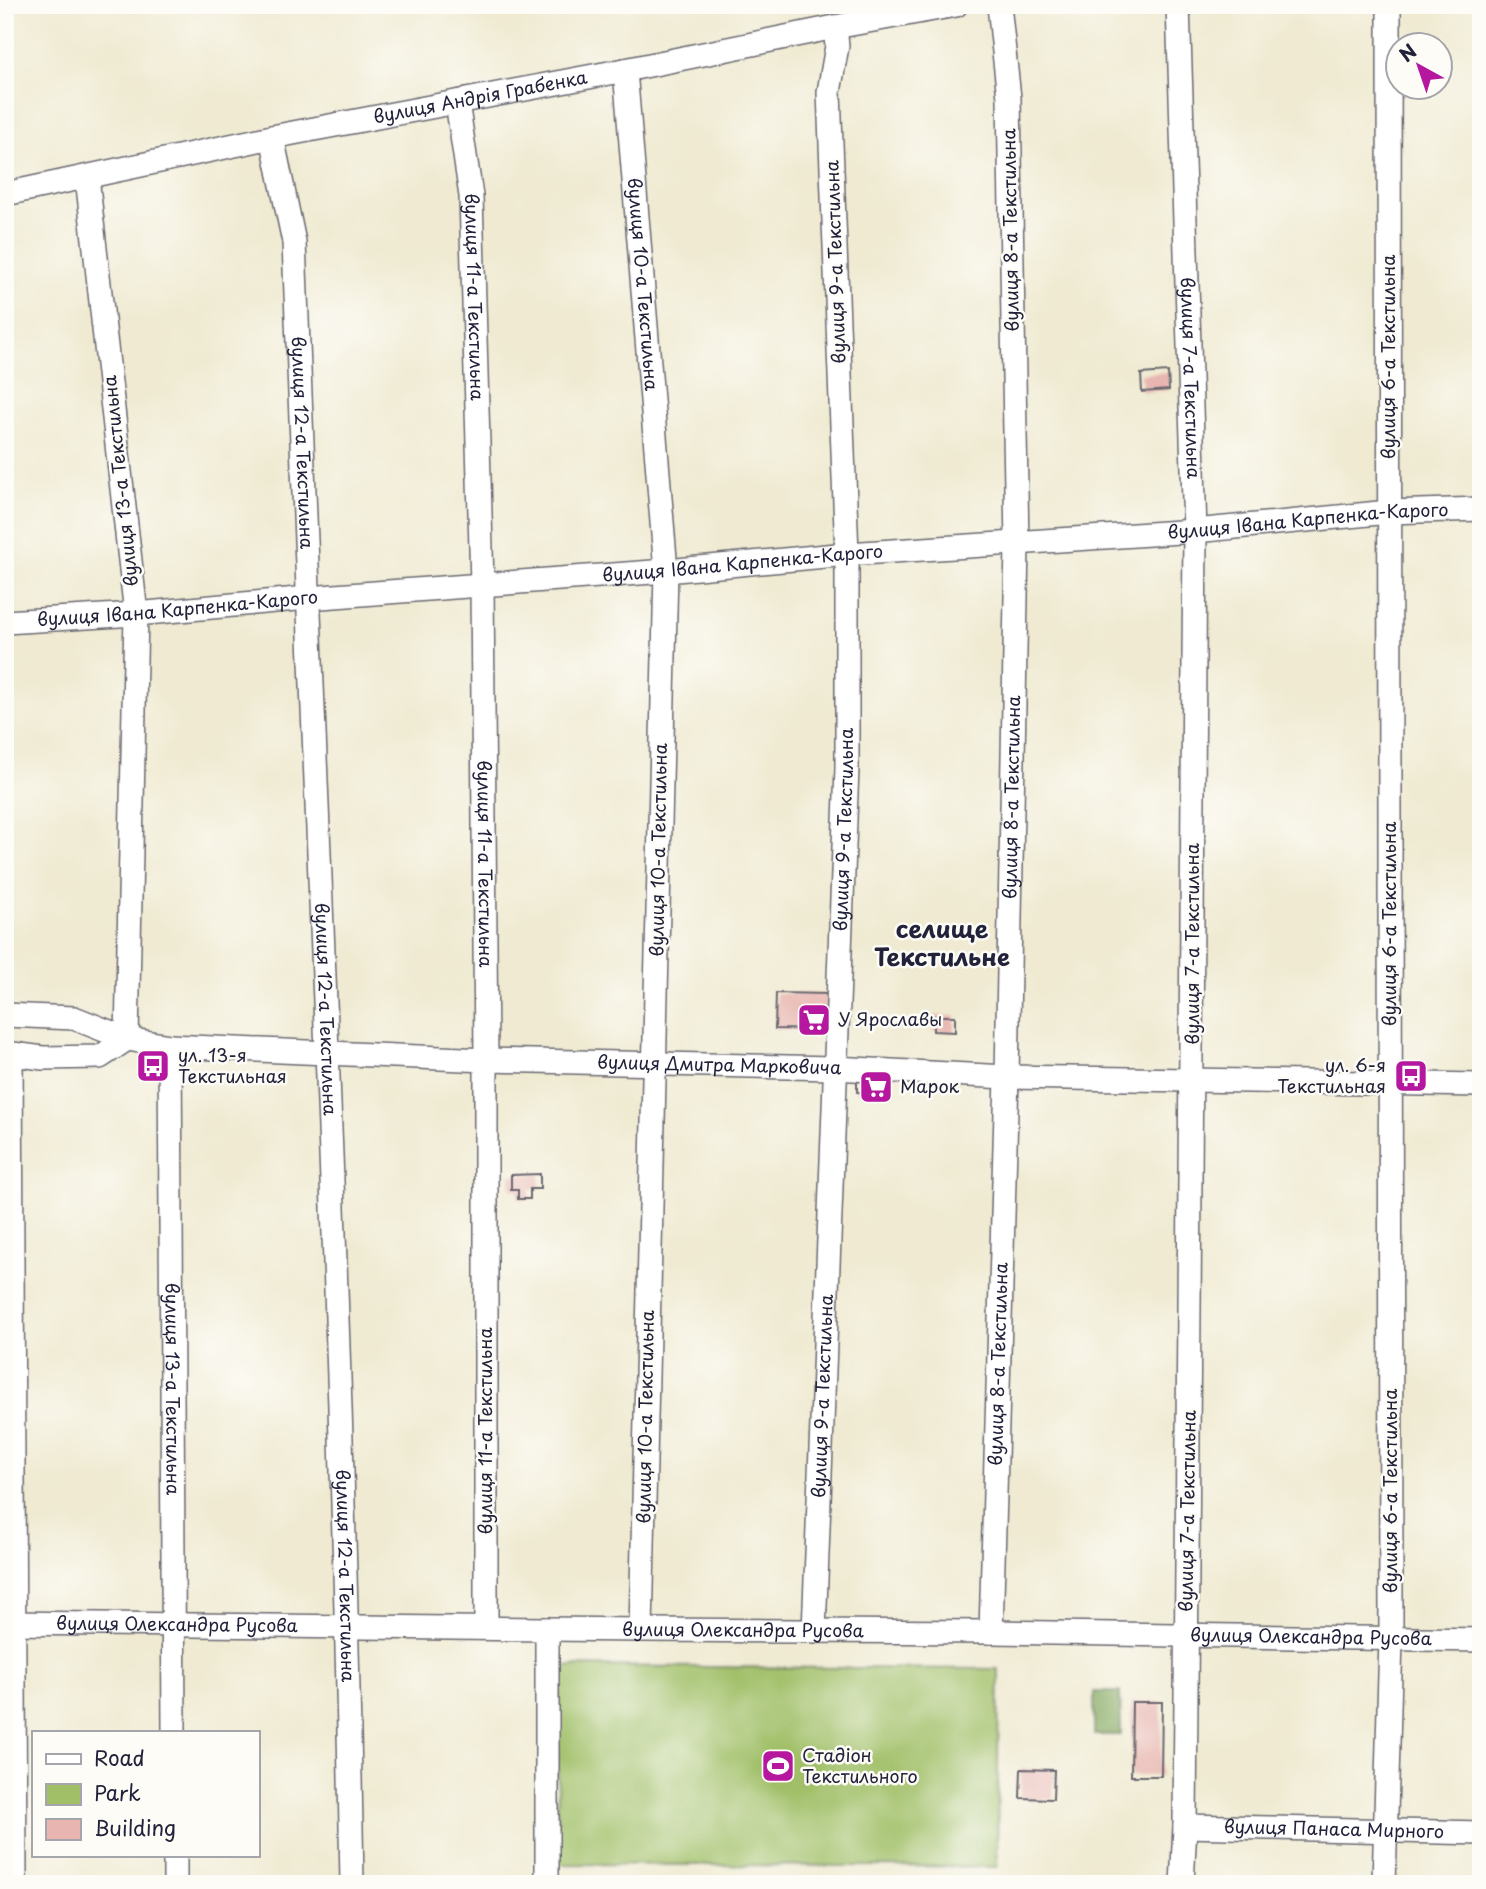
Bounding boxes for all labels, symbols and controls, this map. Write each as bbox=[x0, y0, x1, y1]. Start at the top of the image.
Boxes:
north arrow bbox=[1384, 32, 1454, 102]
text: N bbox=[1393, 37, 1422, 68]
street label: вулиця Андрія Грабенка bbox=[371, 62, 590, 130]
street label: вулиця 8-а Текстильна bbox=[994, 127, 1025, 332]
street label: вулиця 9-а Текстильна bbox=[817, 159, 852, 364]
street label: вулиця 10-а Текстильна bbox=[622, 177, 666, 392]
street label: вулиця 11-а Текстильна bbox=[459, 193, 492, 402]
street label: вулиця 6-а Текстильна bbox=[1374, 254, 1401, 459]
street label: вулиця 7-а Текстильна bbox=[1175, 276, 1208, 480]
street label: вулиця 12-а Текстильна bbox=[286, 336, 321, 550]
street label: вулиця 13-а Текстильна bbox=[95, 373, 144, 588]
street label: вулиця Івана Карпенка-Карого bbox=[1167, 495, 1449, 545]
street label: вулиця Івана Карпенка-Карого bbox=[601, 537, 884, 588]
street label: вулиця Івана Карпенка-Карого bbox=[36, 582, 319, 632]
street label: вулиця 8-а Текстильна bbox=[995, 694, 1026, 899]
street label: вулиця 9-а Текстильна bbox=[826, 727, 859, 932]
street label: вулиця 10-а Текстильна bbox=[642, 742, 673, 957]
street label: вулиця 11-а Текстильна bbox=[471, 760, 500, 968]
street label: вулиця 6-а Текстильна bbox=[1375, 821, 1402, 1026]
street label: вулиця 7-а Текстильна bbox=[1178, 842, 1205, 1045]
street label: вулиця 12-а Текстильна bbox=[309, 902, 345, 1117]
district label: селище Текстильне bbox=[874, 910, 1010, 974]
supermarket icon: У Ярославы bbox=[795, 1001, 833, 1039]
place label: У Ярославы bbox=[838, 1005, 942, 1032]
place label: ул. 13-я Текстильная bbox=[178, 1041, 287, 1089]
bus stop icon: ул. 13-я Текстильная bbox=[134, 1047, 172, 1085]
street label: вулиця Дмитра Марковича bbox=[597, 1048, 843, 1080]
place label: ул. 6-я Текстильная bbox=[1277, 1051, 1386, 1099]
bus stop icon: ул. 6-я Текстильная bbox=[1392, 1057, 1430, 1095]
supermarket icon: Марок bbox=[857, 1068, 895, 1106]
place label: Марок bbox=[900, 1072, 960, 1099]
street label: вулиця 8-а Текстильна bbox=[981, 1261, 1014, 1466]
street label: вулиця 13-а Текстильна bbox=[159, 1283, 188, 1496]
street label: вулиця 9-а Текстильна bbox=[804, 1293, 839, 1498]
street label: вулиця 10-а Текстильна bbox=[629, 1309, 660, 1524]
street label: вулиця 11-а Текстильна bbox=[471, 1327, 498, 1535]
street label: вулиця 6-а Текстильна bbox=[1376, 1388, 1403, 1593]
street label: вулиця 7-а Текстильна bbox=[1171, 1409, 1202, 1612]
street label: вулиця 12-а Текстильна bbox=[330, 1469, 363, 1683]
street label: вулиця Олександра Русова bbox=[56, 1609, 299, 1638]
street label: вулиця Олександра Русова bbox=[622, 1615, 865, 1643]
street label: вулиця Олександра Русова bbox=[1190, 1620, 1433, 1651]
legend bbox=[32, 1731, 259, 1857]
text: Road bbox=[94, 1741, 145, 1773]
place label: Стадіон Текстильного bbox=[802, 1741, 918, 1789]
sports icon: Стадіон Текстильного bbox=[759, 1747, 797, 1785]
text: Park bbox=[94, 1776, 141, 1808]
text: Building bbox=[94, 1811, 176, 1843]
street label: вулиця Панаса Мирного bbox=[1224, 1812, 1444, 1844]

